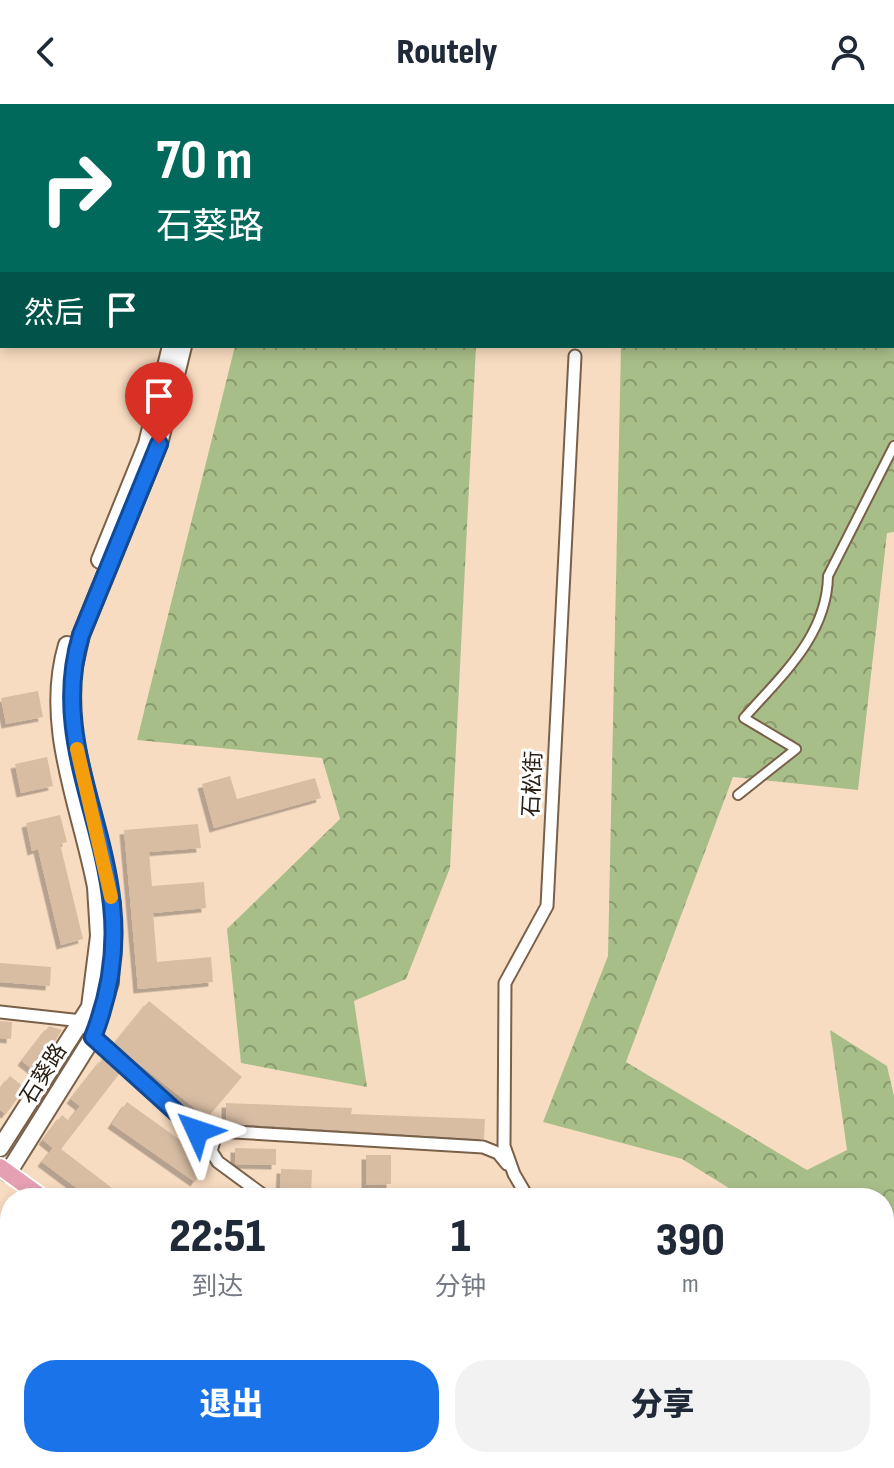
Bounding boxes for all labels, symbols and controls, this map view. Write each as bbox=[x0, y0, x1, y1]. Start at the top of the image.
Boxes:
icon: back bbox=[24, 30, 68, 74]
icon: person bbox=[826, 30, 870, 74]
text: Routely bbox=[397, 31, 497, 74]
text: 70 m bbox=[156, 128, 253, 195]
icon: right bbox=[24, 136, 128, 240]
text: 石葵路 bbox=[156, 206, 264, 249]
icon: arrive bbox=[100, 288, 144, 332]
text: 然后 bbox=[24, 296, 84, 332]
pin bbox=[125, 362, 193, 444]
icon: arrive bbox=[137, 374, 181, 418]
street label: 石松街 bbox=[518, 750, 548, 818]
street label: 石葵路 bbox=[15, 1039, 73, 1109]
position arrow bbox=[155, 1089, 239, 1173]
text: 22:51 bbox=[169, 1208, 265, 1265]
text: 1 bbox=[451, 1208, 470, 1265]
text: 390 bbox=[656, 1212, 725, 1269]
text: m bbox=[682, 1269, 699, 1300]
text: 到达 bbox=[191, 1272, 243, 1303]
text: 分钟 bbox=[435, 1272, 487, 1303]
button: 退出 bbox=[24, 1360, 439, 1452]
button: 分享 bbox=[455, 1360, 870, 1452]

